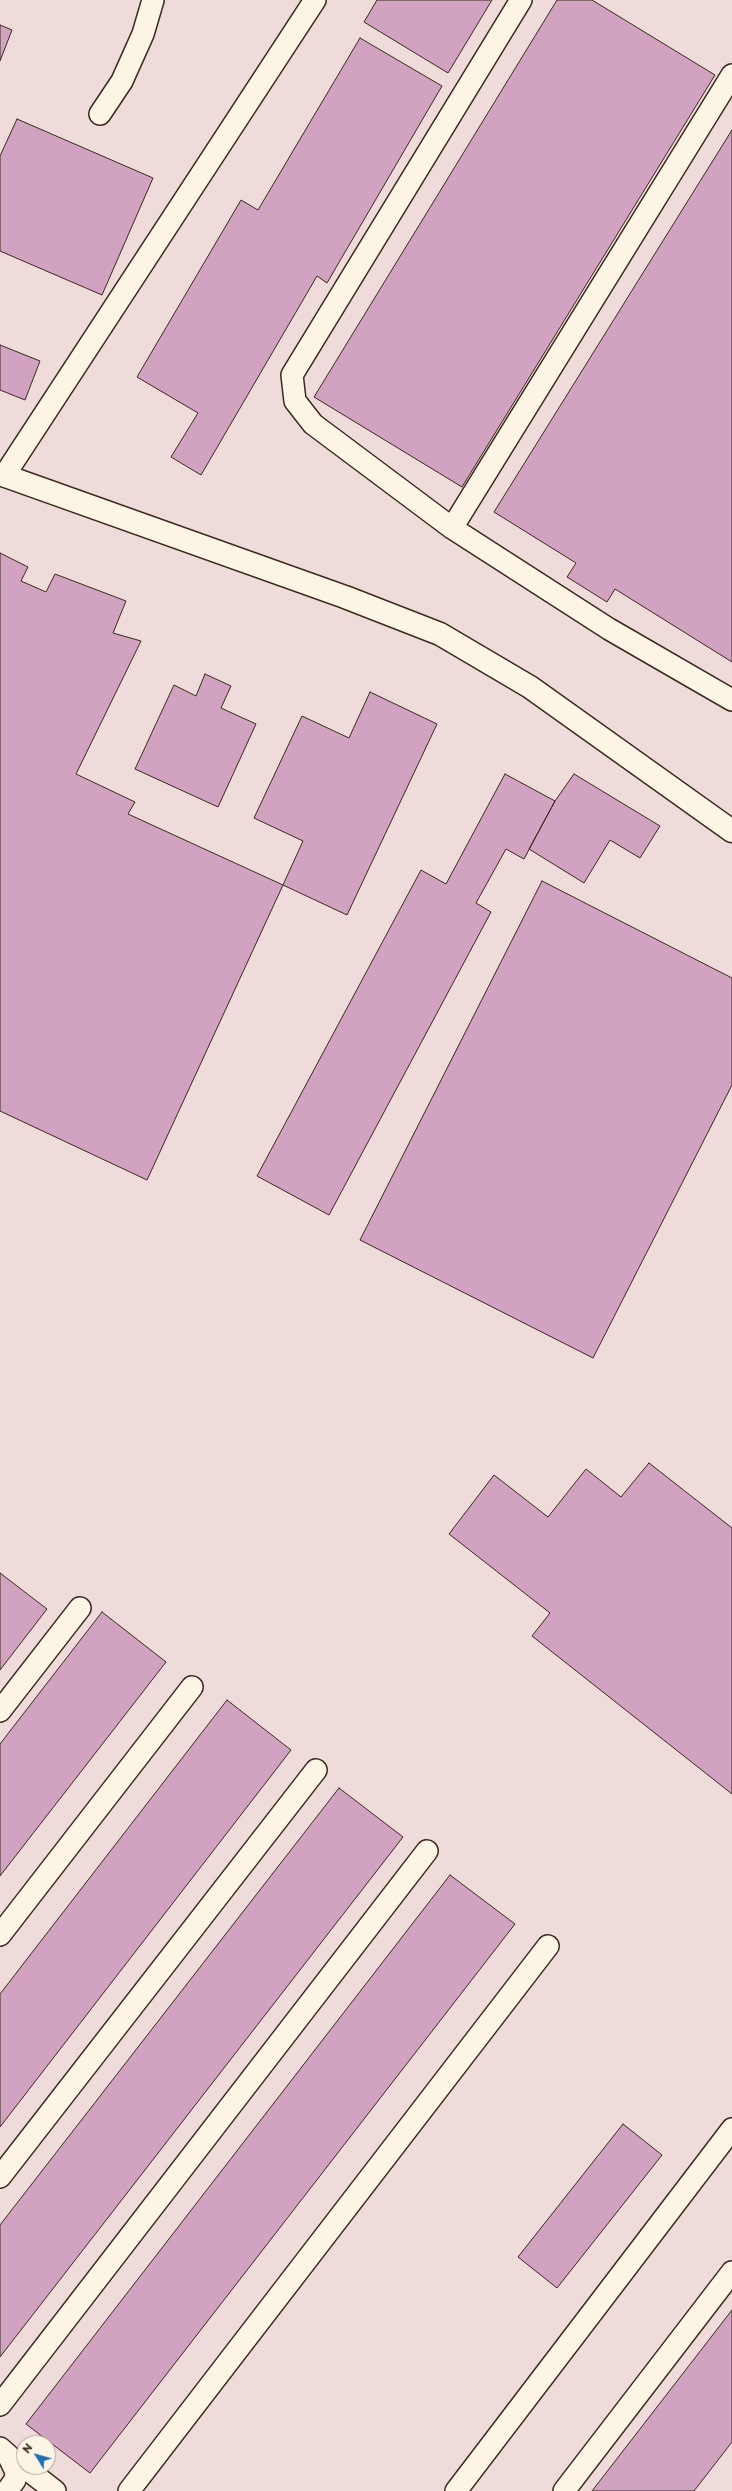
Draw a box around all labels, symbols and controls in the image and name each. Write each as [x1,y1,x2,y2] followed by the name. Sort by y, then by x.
[16,2435,56,2475] north arrow
[17,2439,36,2457] text: N

